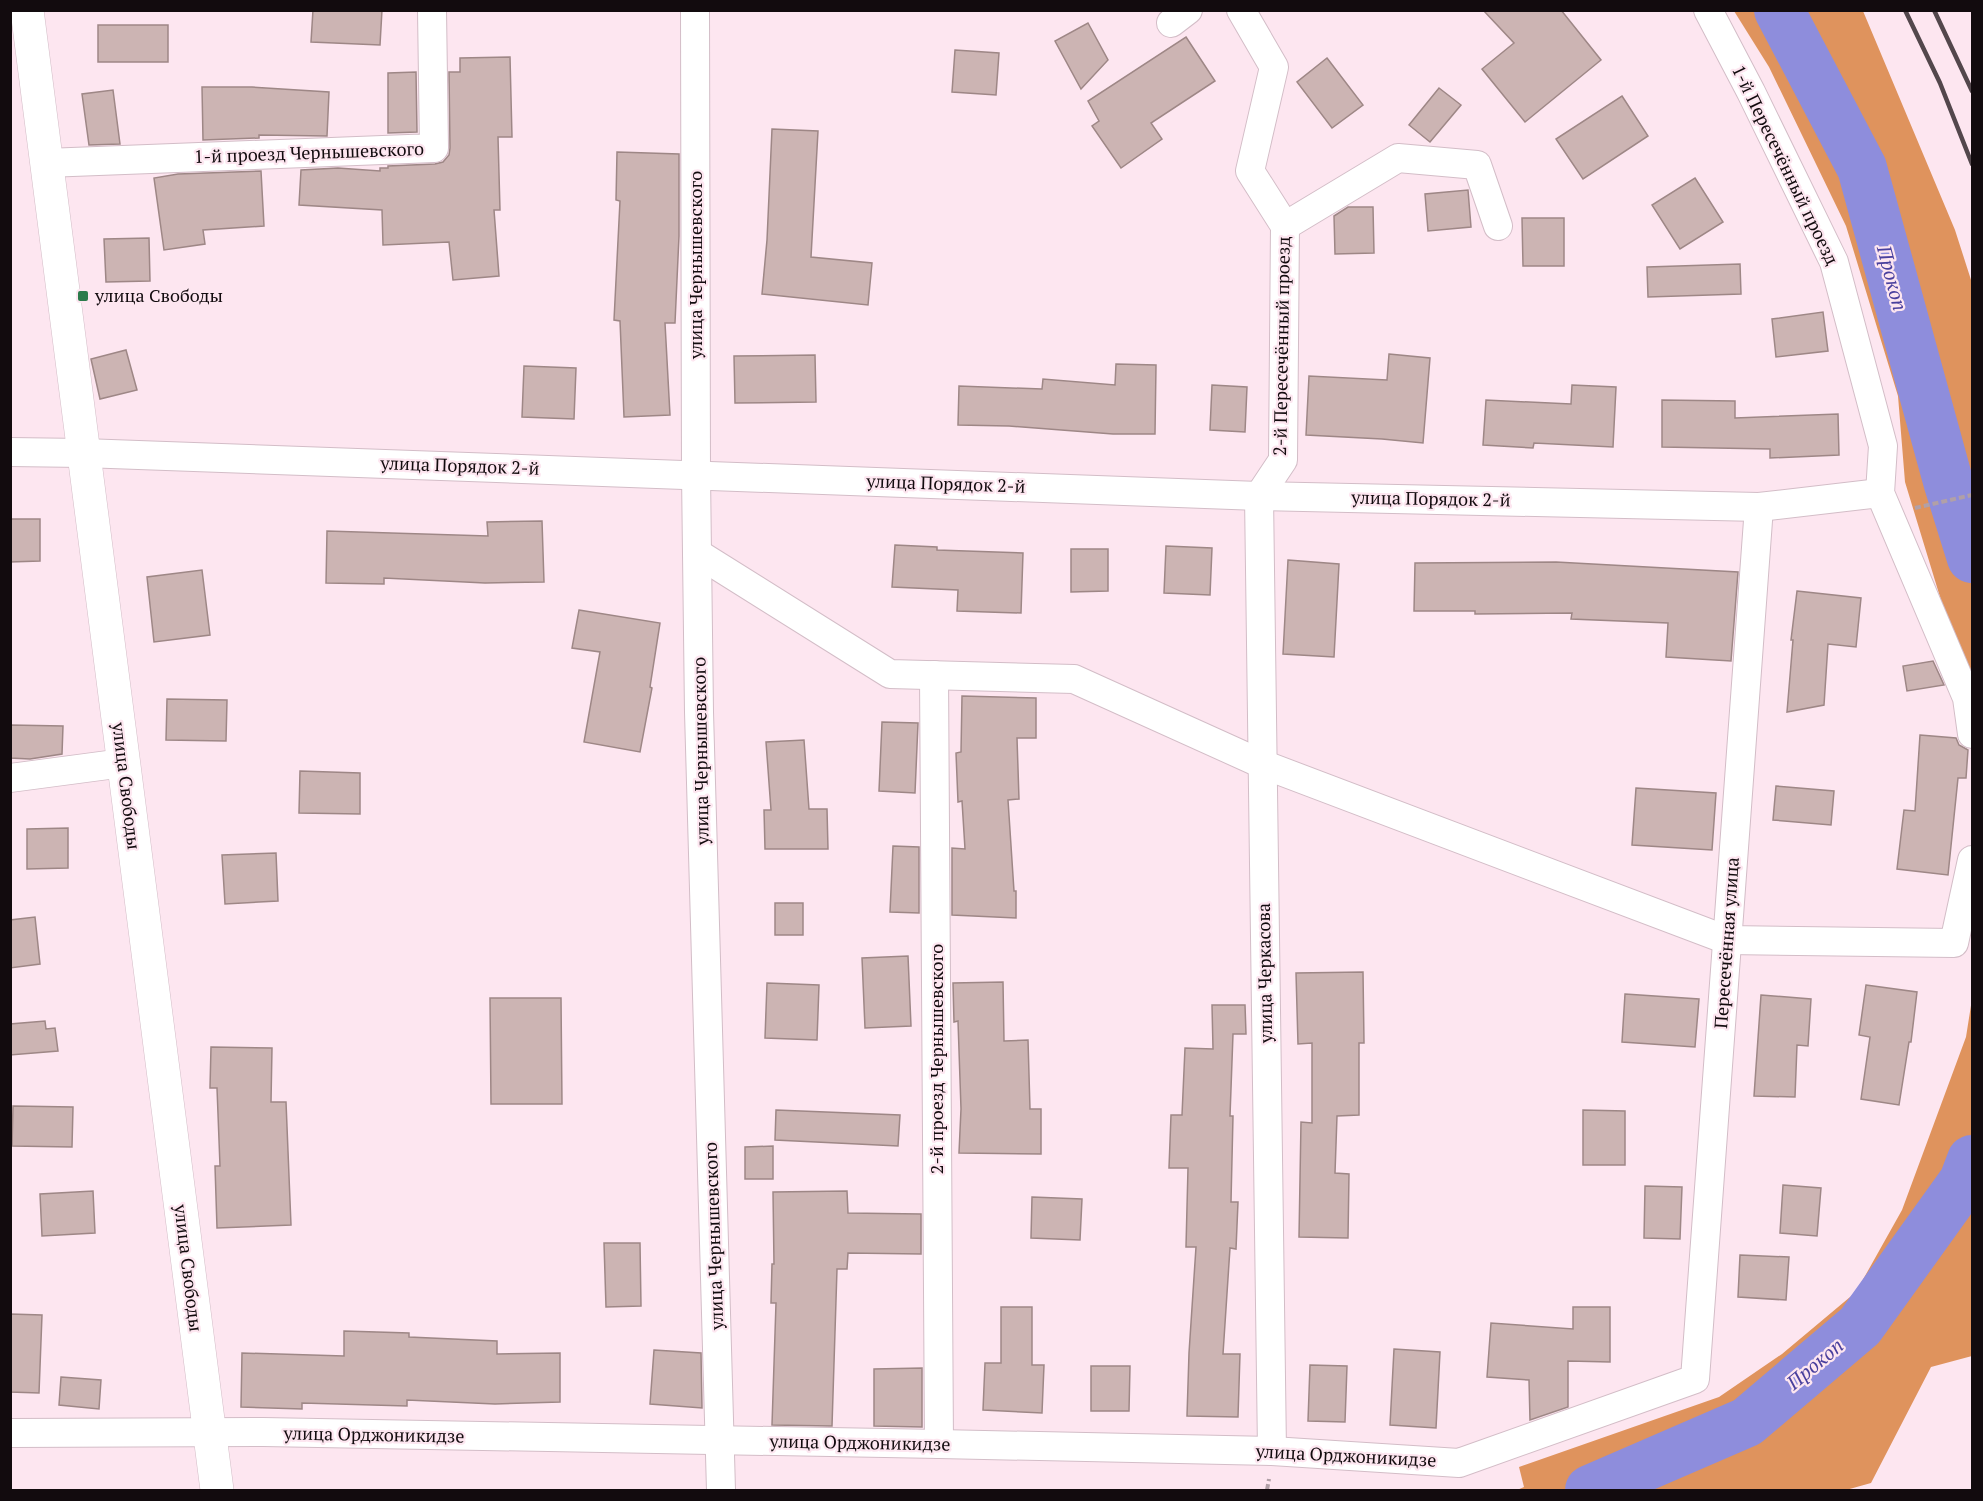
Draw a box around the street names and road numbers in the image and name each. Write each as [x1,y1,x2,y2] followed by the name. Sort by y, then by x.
[1727,61,1845,269] street label: 1-й Пересечённый проезд
[193,136,424,168] street label: 1-й проезд Чернышевского
[683,171,707,360] street label: улица Чернышевского
[1267,236,1295,456] street label: 2-й Пересечённый проезд
[379,450,540,480] street label: улица Порядок 2-й
[865,468,1026,498] street label: улица Порядок 2-й
[1350,485,1511,511] street label: улица Порядок 2-й
[686,657,714,846] street label: улица Чернышевского
[107,720,147,851] street label: улица Свободы
[1708,856,1744,1029] street label: Пересечённая улица
[1251,903,1277,1044] street label: улица Черкасова
[924,944,948,1174] street label: 2-й проезд Чернышевского
[698,1142,728,1332] street label: улица Чернышевского
[169,1202,209,1333] street label: улица Свободы
[282,1420,465,1448] street label: улица Орджоникидзе
[768,1428,951,1456] street label: улица Орджоникидзе
[1254,1438,1437,1472] street label: улица Орджоникидзе

